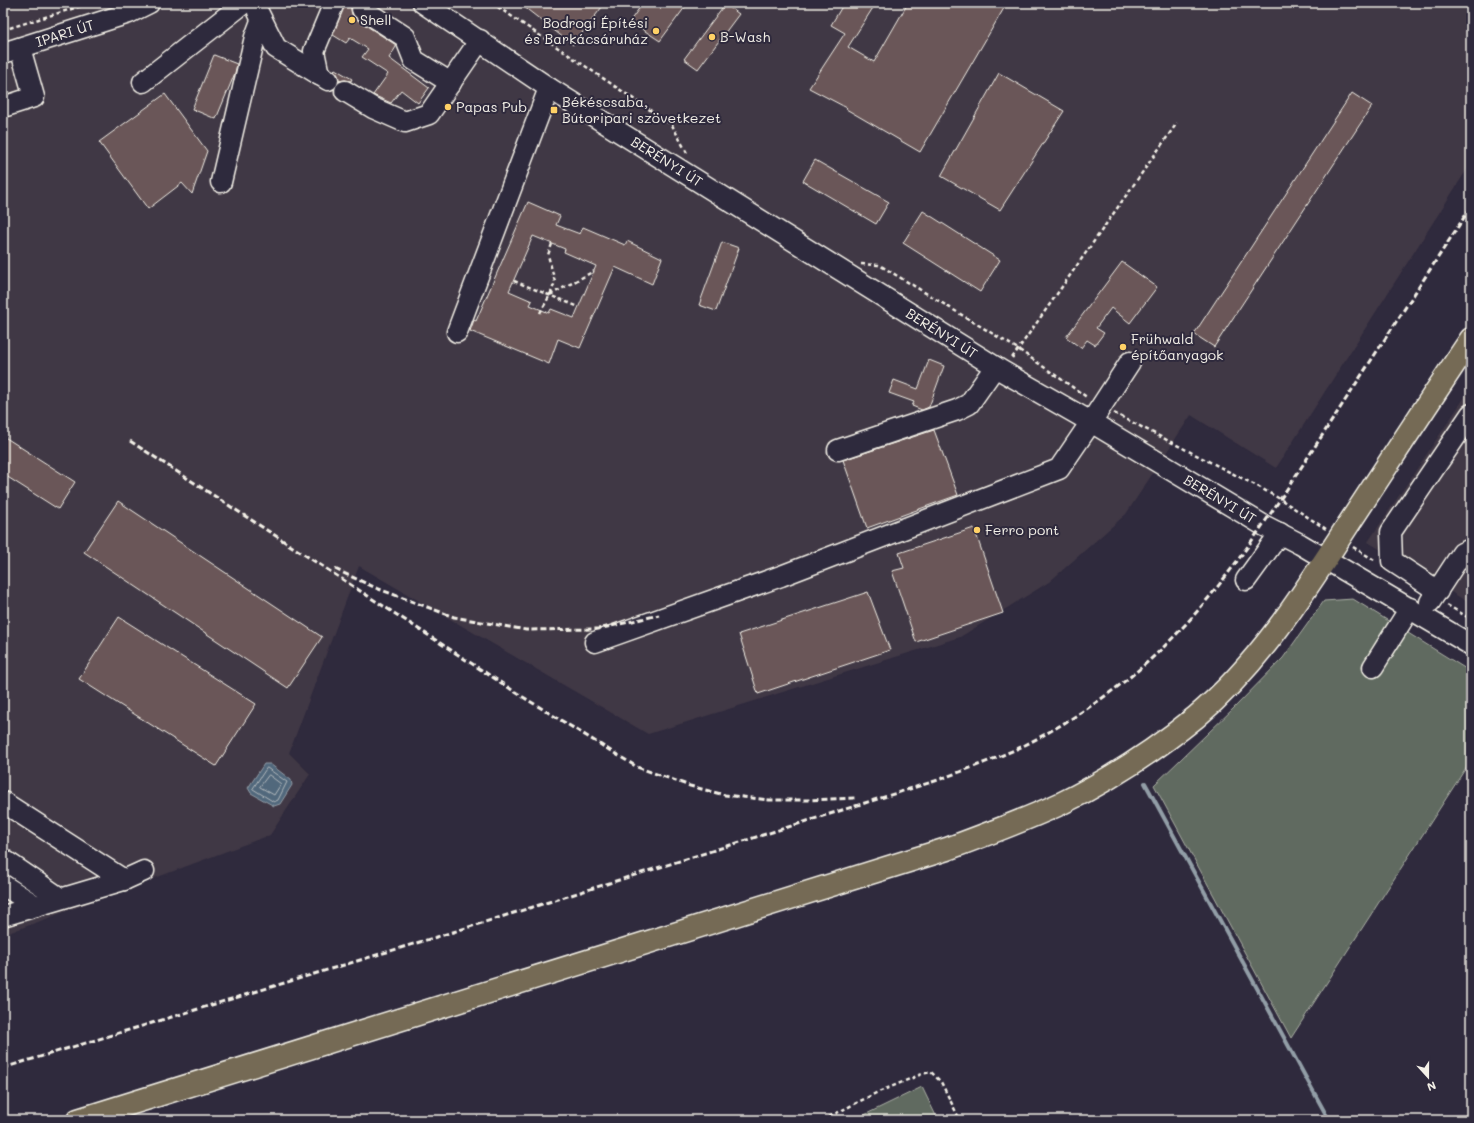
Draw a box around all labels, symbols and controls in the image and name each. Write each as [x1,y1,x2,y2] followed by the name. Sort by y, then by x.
[360,10,391,29] place label: Shell
[524,13,648,48] place label: Bodrogi Építési és Barkácsáruház
[33,15,96,51] street label: IPARI ÚT
[347,15,357,25] marker: Shell
[651,26,661,36] marker: Bodrogi Építési és Barkácsáruház
[720,27,770,46] place label: B-Wash
[707,32,717,42] marker: B-Wash
[562,92,721,127] place label: Békéscsaba, Bútoripari szövetkezet
[456,97,527,116] place label: Papas Pub
[443,102,453,112] marker: Papas Pub
[549,105,559,115] marker: Békéscsaba, Bútoripari szövetkezet
[628,132,707,191] street label: BERÉNYI ÚT
[903,303,982,363] street label: BERÉNYI ÚT
[1131,329,1224,364] place label: Frühwald építőanyagok
[1118,342,1128,352] marker: Frühwald építőanyagok
[1181,470,1260,528] street label: BERÉNYI ÚT
[985,520,1059,539] place label: Ferro pont
[972,525,982,535] marker: Ferro pont
[1408,1057,1448,1097] north arrow
[1425,1078,1438,1095] text: N

